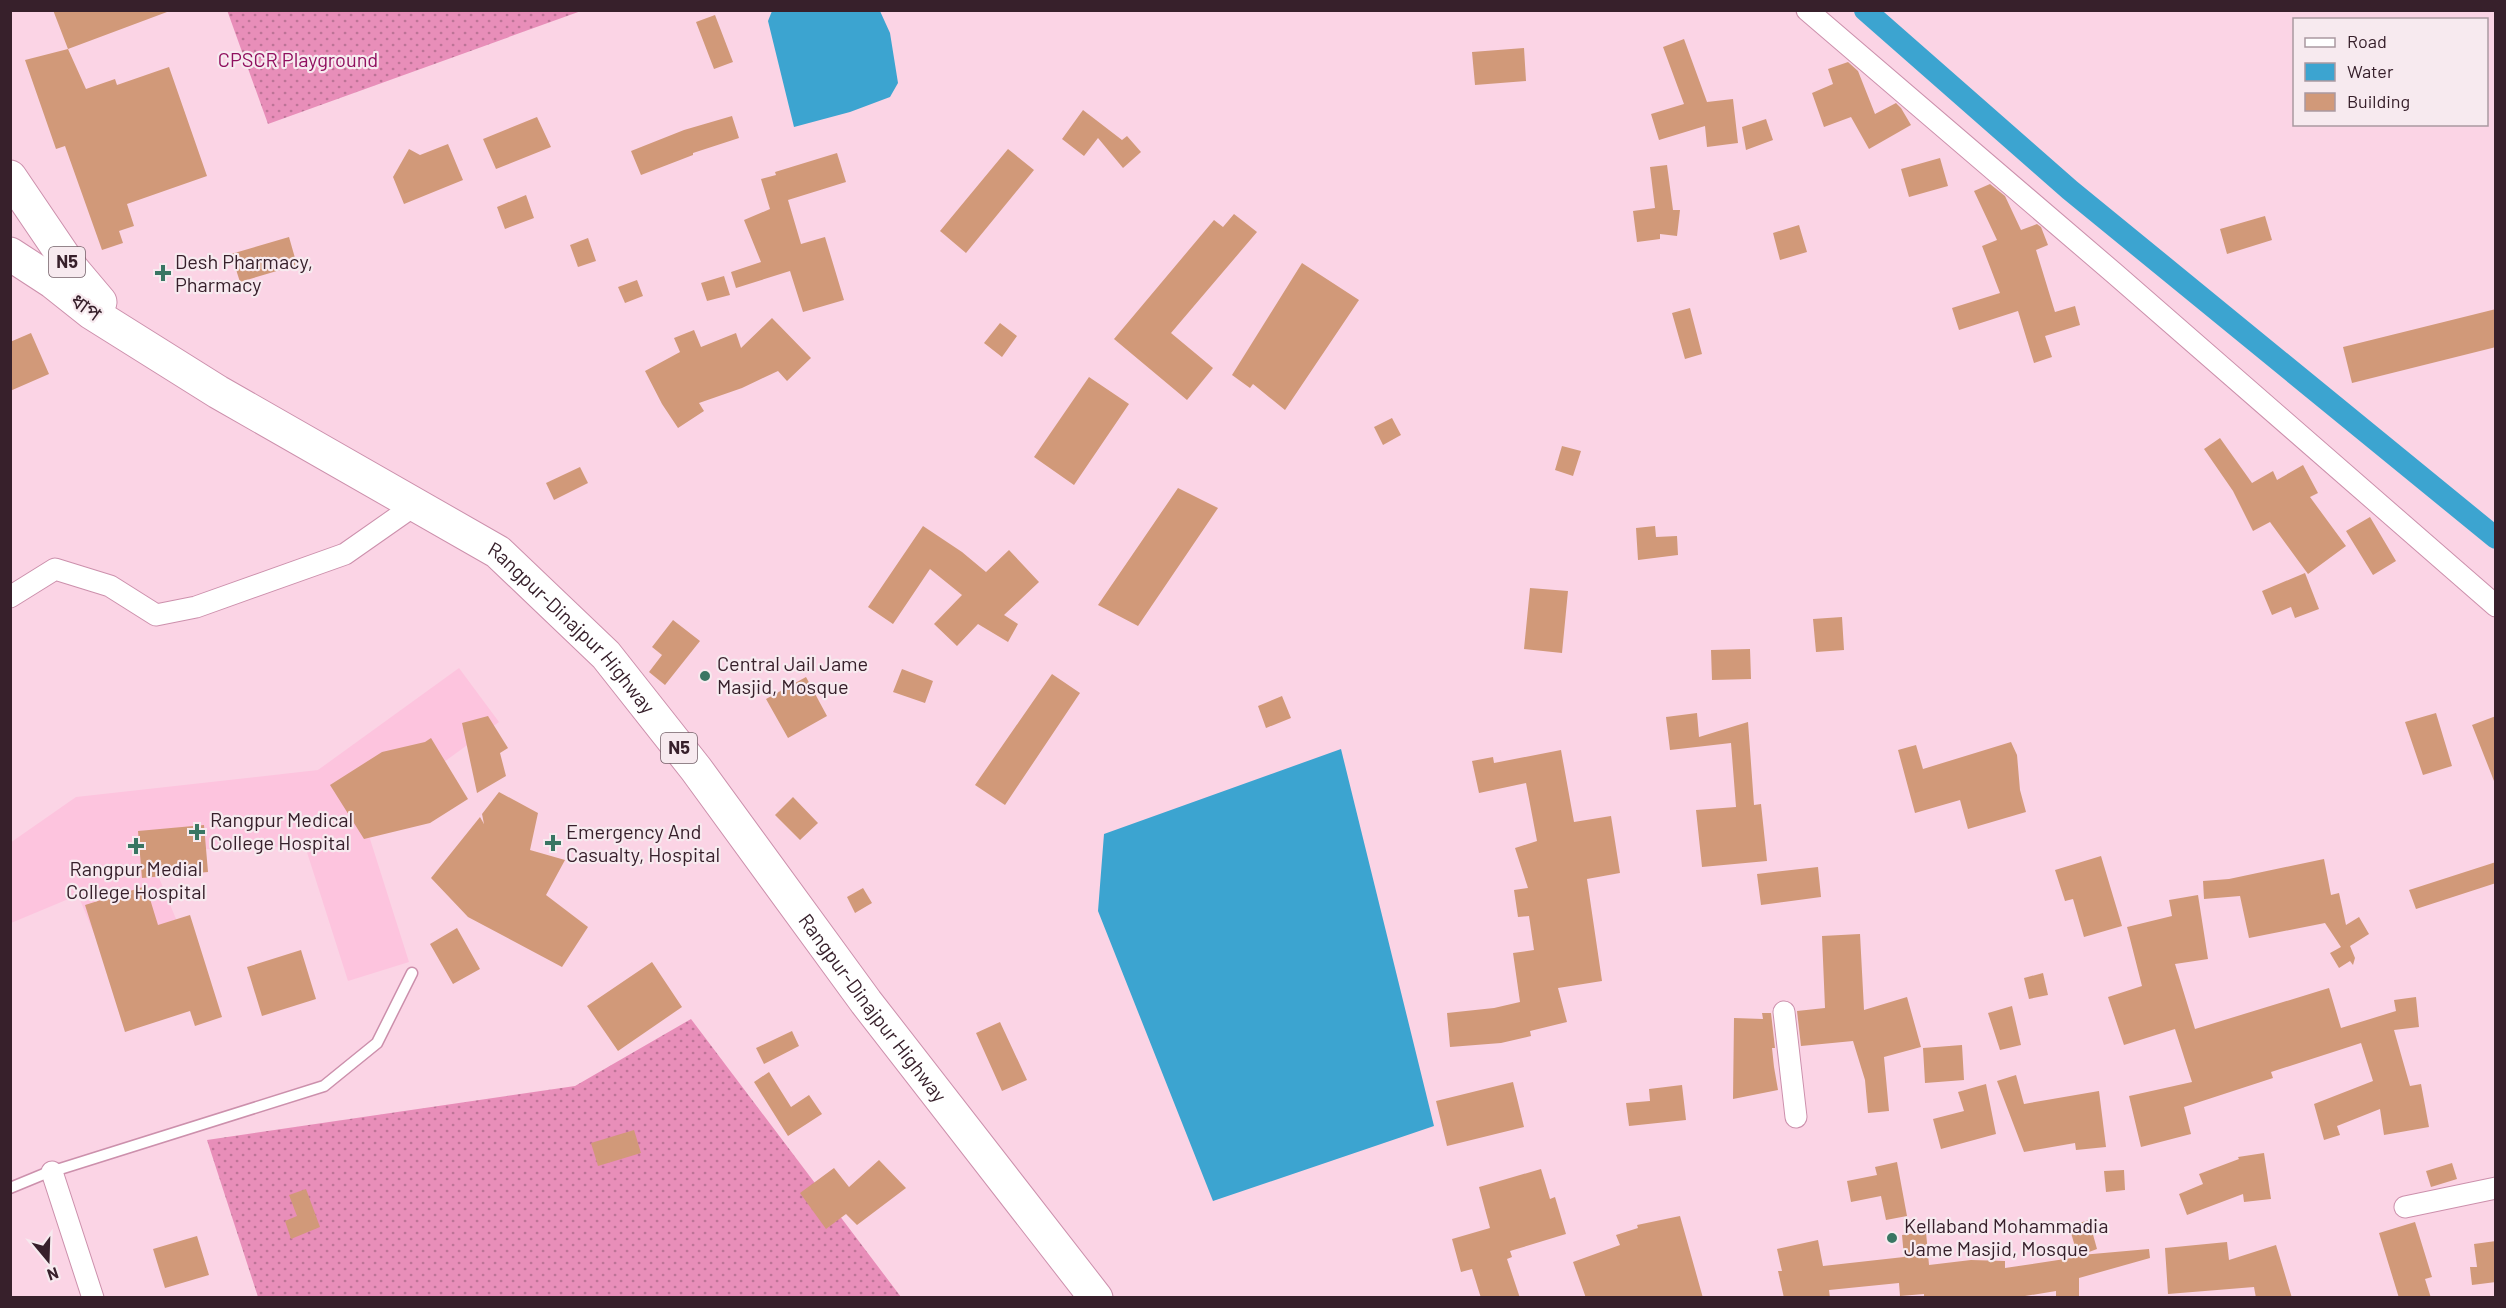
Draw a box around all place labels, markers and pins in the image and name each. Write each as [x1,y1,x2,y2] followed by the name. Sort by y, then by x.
[175,249,313,296] place label: Desh Pharmacy, Pharmacy
[156,266,170,280] marker: Desh Pharmacy, Pharmacy
[717,651,868,698] place label: Central Jail Jame Masjid, Mosque
[698,669,712,683] marker: Central Jail Jame Masjid, Mosque
[210,807,353,854] place label: Rangpur Medical College Hospital
[566,819,720,866] place label: Emergency And Casualty, Hospital
[188,823,206,841] marker: Rangpur Medical College Hospital
[544,834,562,852] marker: Emergency And Casualty, Hospital
[127,837,145,855] marker: Rangpur Medial College Hospital
[66,856,206,903] place label: Rangpur Medial College Hospital
[1904,1213,2108,1260] place label: Kellaband Mohammadia Jame Masjid, Mosque
[1885,1231,1899,1245] marker: Kellaband Mohammadia Jame Masjid, Mosque

